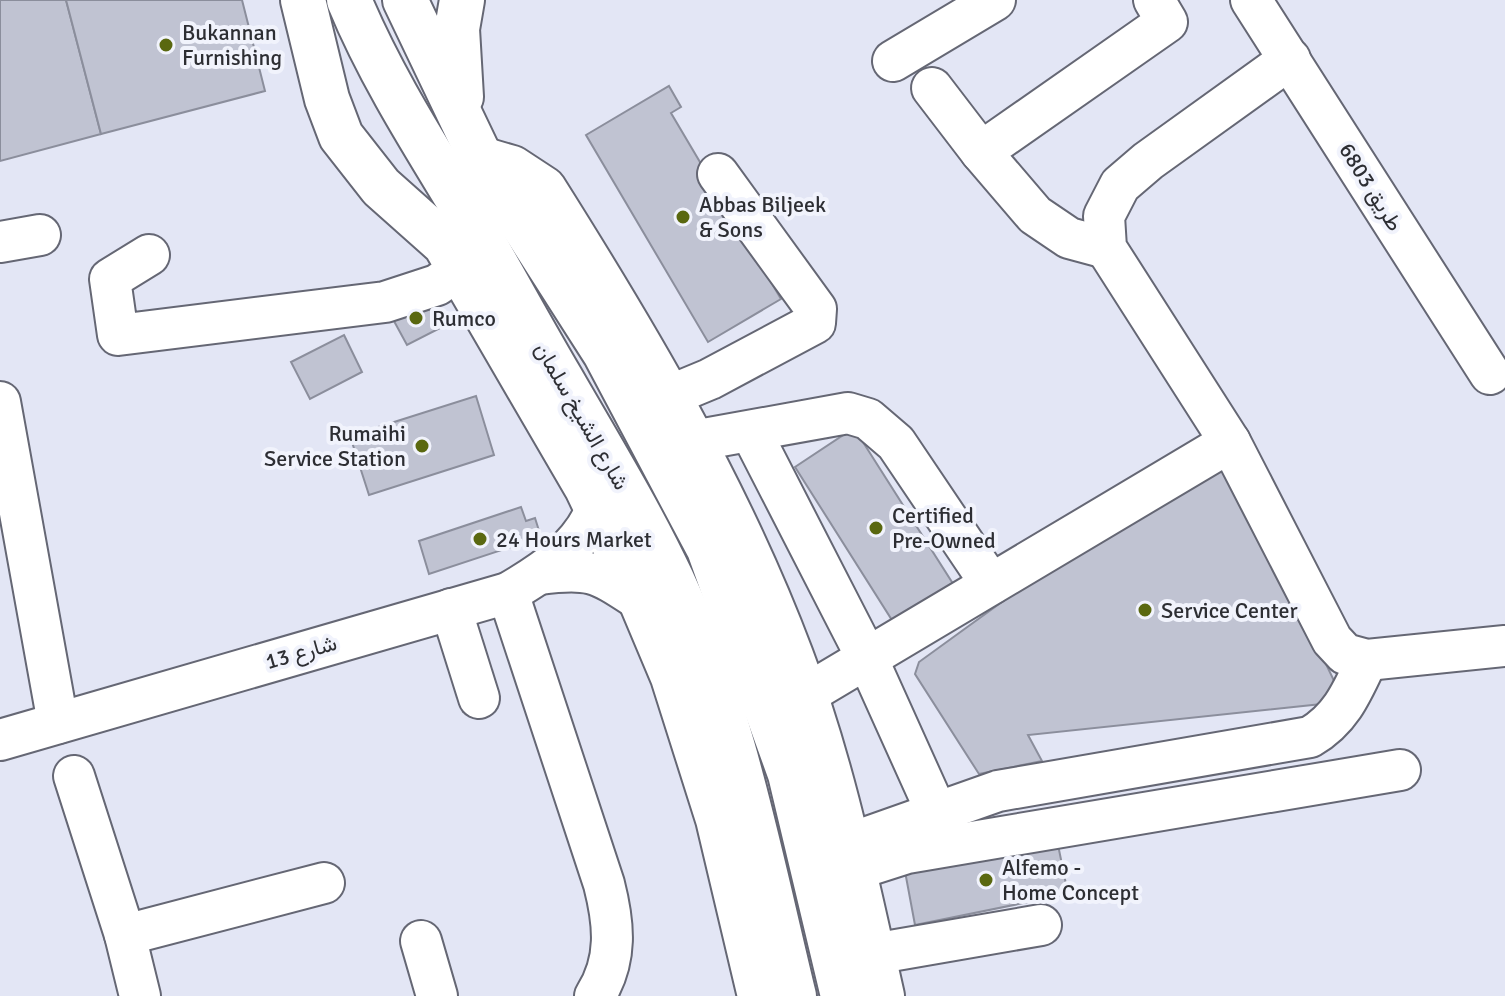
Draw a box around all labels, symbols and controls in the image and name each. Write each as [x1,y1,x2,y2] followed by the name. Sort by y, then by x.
[182,19,282,71] place label: Bukannan Furnishing
[157,36,175,54] marker: Bukannan Furnishing
[1333,138,1409,236] street label: طريق 6803
[699,191,826,243] place label: Abbas Biljeek & Sons
[674,208,692,226] marker: Abbas Biljeek & Sons
[432,305,496,332] place label: Rumco
[407,309,425,327] marker: Rumco
[528,337,635,495] street label: شارع الشيخ سلمان
[264,420,406,472] place label: Rumaihi Service Station
[413,437,431,455] marker: Rumaihi Service Station
[892,502,996,554] place label: Certified Pre-Owned
[867,519,885,537] marker: Certified Pre-Owned
[496,526,652,553] place label: 24 Hours Market
[471,530,489,548] marker: 24 Hours Market
[1161,597,1298,624] place label: Service Center
[1136,601,1154,619] marker: Service Center
[262,629,340,676] street label: شارع 13
[1002,854,1139,906] place label: Alfemo - Home Concept
[977,871,995,889] marker: Alfemo - Home Concept

